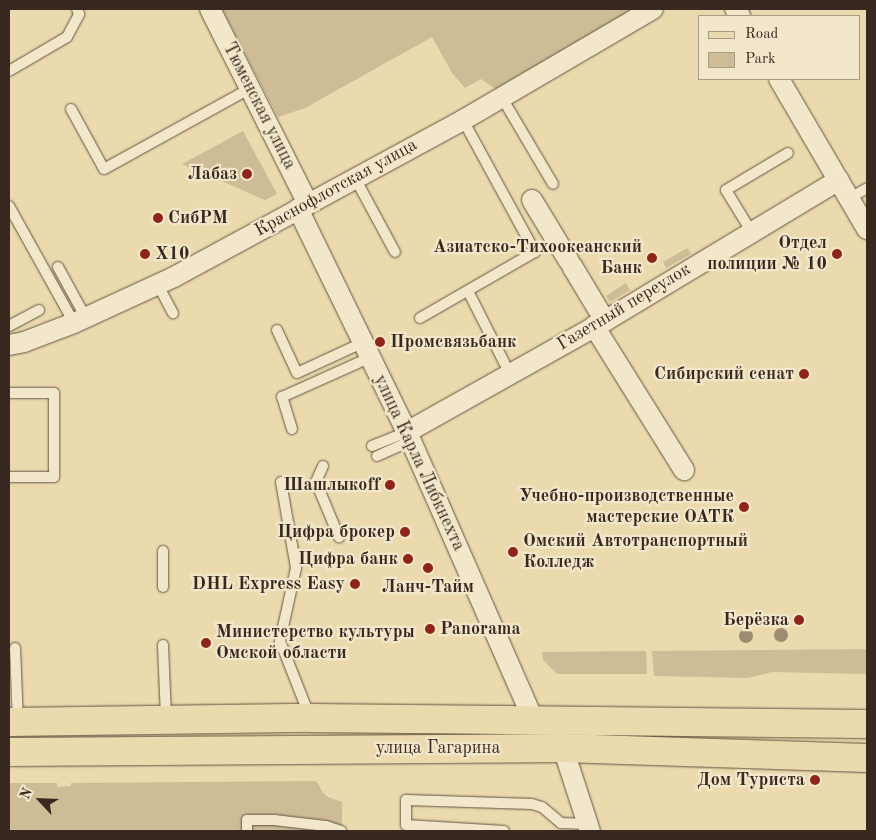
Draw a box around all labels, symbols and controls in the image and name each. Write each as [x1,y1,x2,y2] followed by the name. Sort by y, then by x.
[698,15,861,80] legend
[745,27,778,42] text: Road
[218,39,300,173] street label: Тюменская улица
[745,52,776,67] text: Park
[251,134,421,242] street label: Краснофлотская улица
[188,163,237,185] place label: Лабаз
[241,168,253,180] marker: Лабаз
[168,207,228,229] place label: СибРМ
[152,212,164,224] marker: СибРМ
[707,233,827,276] place label: Отдел полиции № 10
[433,237,642,280] place label: Азиатско-Тихоокеанский Банк
[155,243,189,265] place label: Х10
[139,248,151,260] marker: Х10
[831,248,843,260] marker: Отдел полиции № 10
[646,252,658,264] marker: Азиатско-Тихоокеанский Банк
[553,259,695,355] street label: Газетный переулок
[390,331,517,353] place label: Промсвязьбанк
[374,336,386,348] marker: Промсвязьбанк
[654,363,794,385] place label: Сибирский сенат
[798,368,810,380] marker: Сибирский сенат
[369,371,469,555] street label: улица Карла Либкнехта
[283,474,380,496] place label: Шашлыкoff
[384,479,396,491] marker: Шашлыкoff
[519,486,734,528] place label: Учебно-производственные мастерские ОАТК
[738,501,750,513] marker: Учебно-производственные мастерские ОАТК
[277,521,395,543] place label: Цифра брокер
[399,526,411,538] marker: Цифра брокер
[523,531,748,574] place label: Омский Автотранспортный Колледж
[507,546,519,558] marker: Омский Автотранспортный Колледж
[298,548,398,570] place label: Цифра банк
[402,553,414,565] marker: Цифра банк
[422,562,434,574] marker: Ланч-Тайм
[192,573,345,595] place label: DHL Express Easy
[382,576,474,598] place label: Ланч-Тайм
[349,578,361,590] marker: DHL Express Easy
[723,609,789,631] place label: Берёзка
[793,614,805,626] marker: Берёзка
[440,618,521,640] place label: Panorama
[216,622,415,664] place label: Министерство культуры Омской области
[424,623,436,635] marker: Panorama
[200,637,212,649] marker: Министерство культуры Омской области
[376,737,500,759] street label: улица Гагарина
[697,769,805,791] place label: Дом Туриста
[809,774,821,786] marker: Дом Туриста
[15,775,65,825] north arrow
[18,786,35,801] text: N

